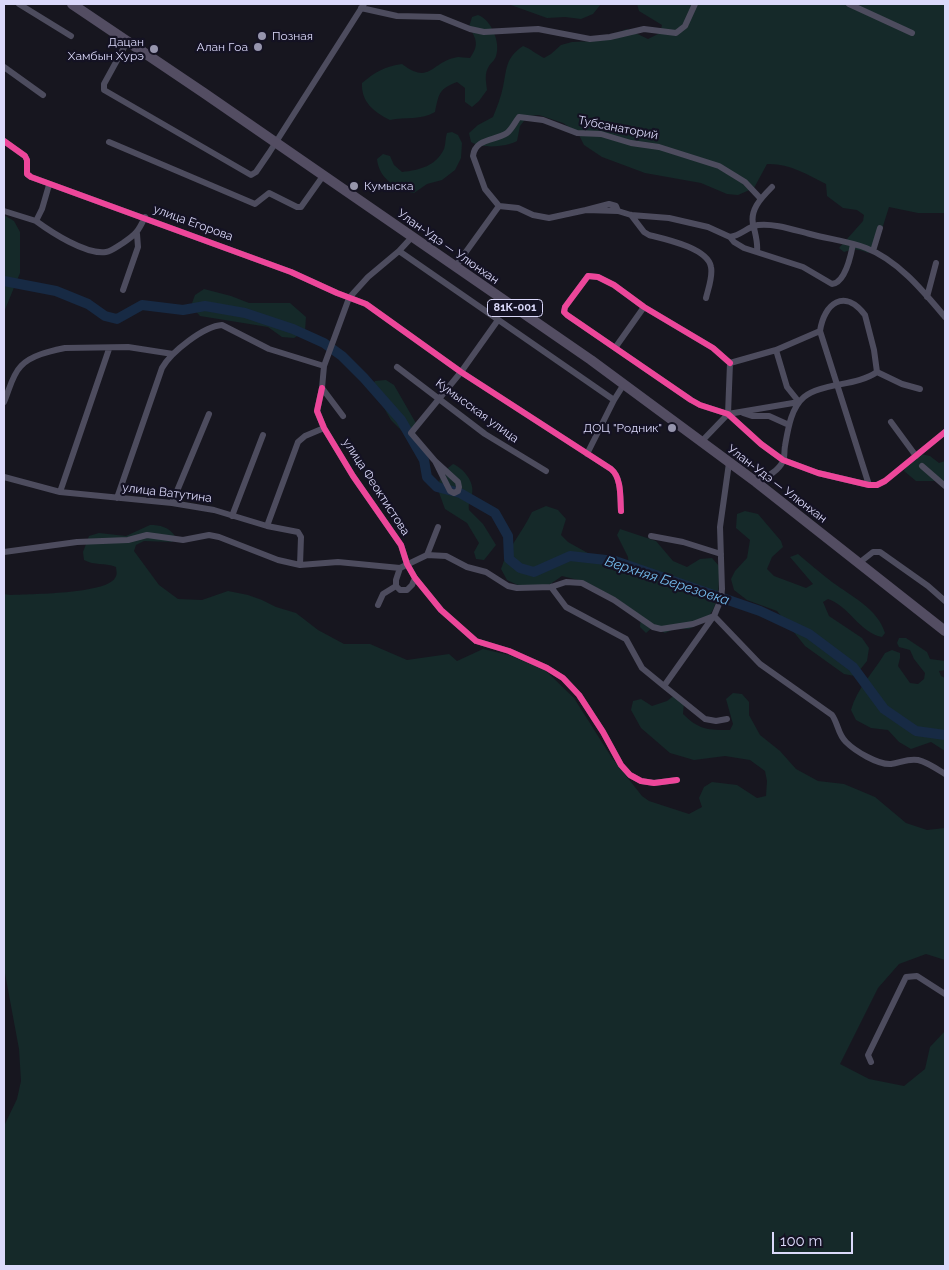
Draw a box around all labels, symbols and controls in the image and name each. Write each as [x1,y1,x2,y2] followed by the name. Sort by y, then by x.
[272,29,313,43] place label: Позная
[256,30,268,42] marker: Позная
[68,35,144,63] place label: Дацан Хамбын Хурэ
[197,40,248,54] place label: Алан Гоа
[252,41,264,53] marker: Алан Гоа
[148,43,160,55] marker: Дацан Хамбын Хурэ
[577,113,659,143] street label: Тубсанаторий
[364,179,414,193] place label: Кумыска
[348,180,360,192] marker: Кумыска
[151,202,235,244] street label: улица Егорова
[394,206,502,288] street label: Улан-Удэ — Улюнхан
[488,300,542,316] road number: 81К-001
[433,376,521,446] street label: Кумысская улица
[583,421,662,435] place label: ДОЦ "Родник"
[666,422,678,434] marker: ДОЦ "Родник"
[339,436,413,538] street label: улица Феоктистова
[724,442,830,526] street label: Улан-Удэ — Улюнхан
[121,480,213,506] street label: улица Ватутина
[603,553,731,609] water label: Верхняя Березовка
[774,1222,855,1254] scale bar
[780,1232,822,1250] text: 100 m

